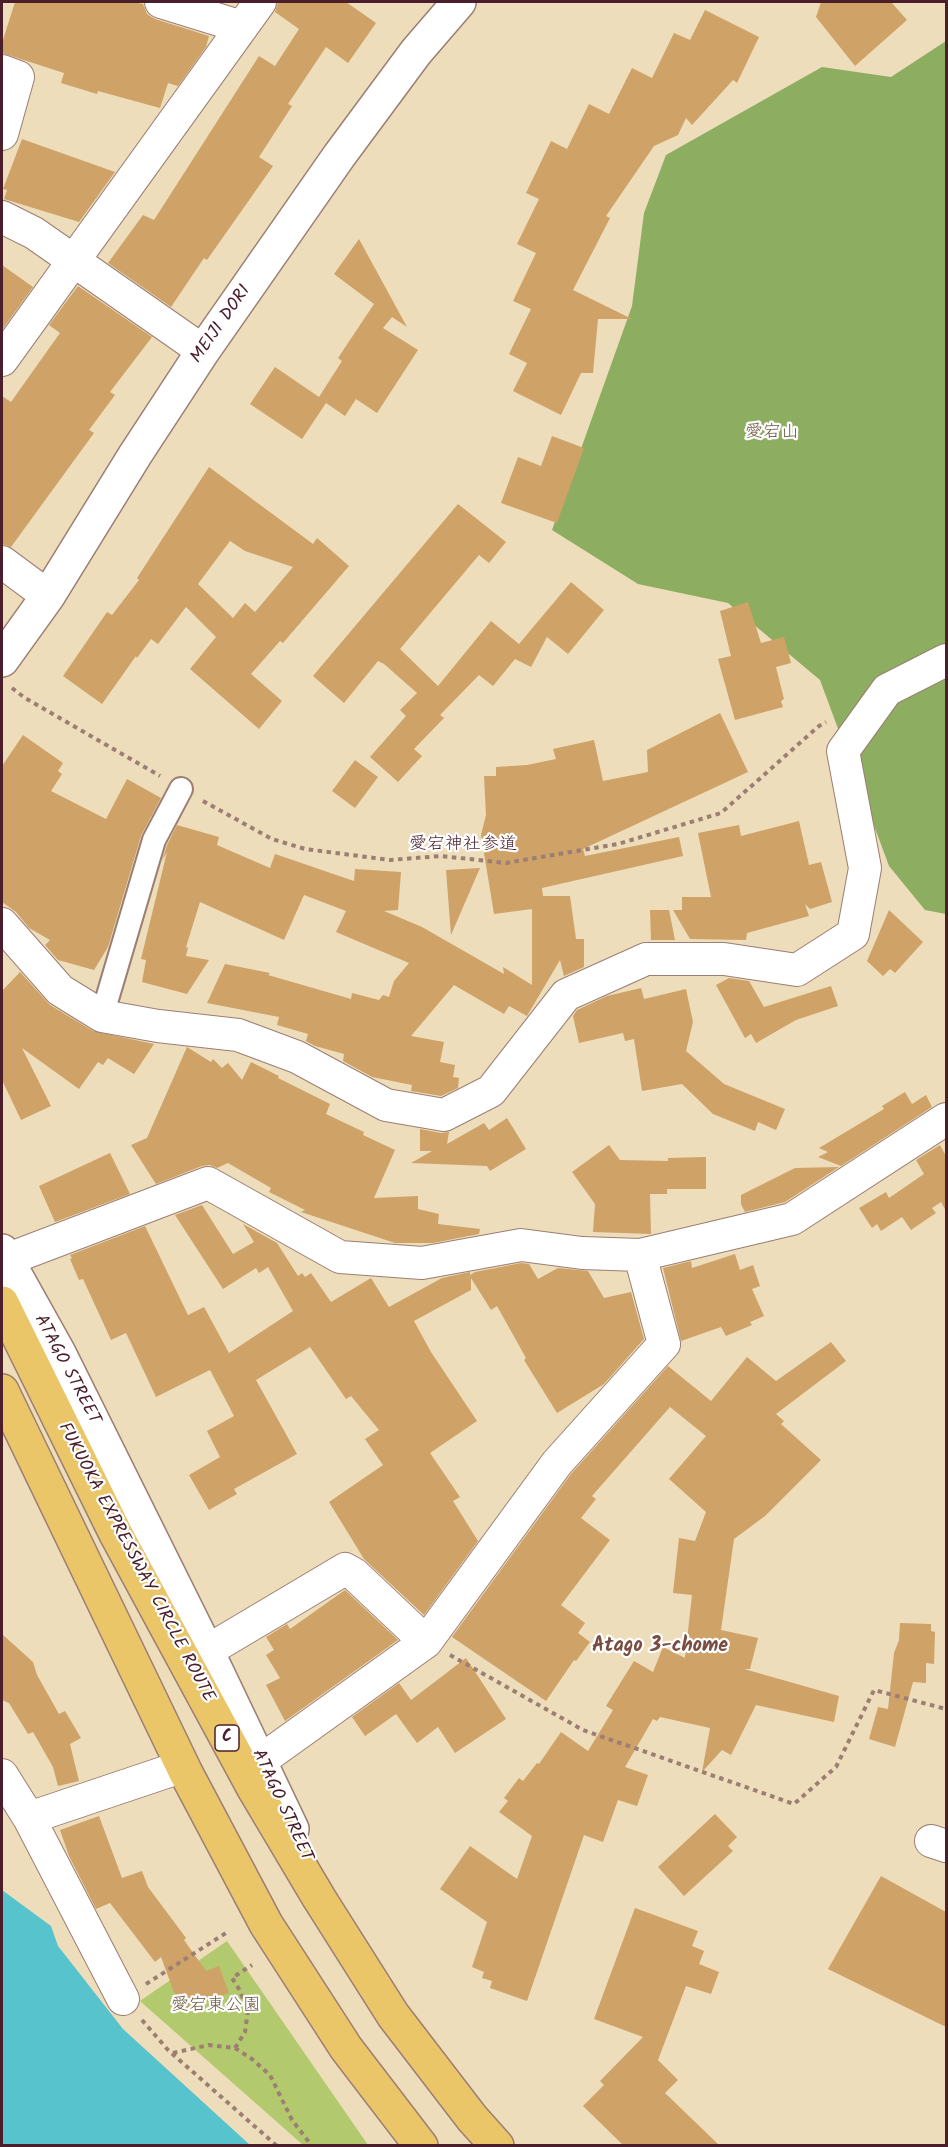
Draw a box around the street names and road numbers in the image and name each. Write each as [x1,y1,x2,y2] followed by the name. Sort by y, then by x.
[187,282,257,368] street label: MEIJI DORI
[409,835,517,857] street label: 愛宕神社参道
[28,1311,104,1429] street label: ATAGO STREET
[52,1420,218,1706] street label: FUKUOKA EXPRESSWAY CIRCLE ROUTE
[215,1725,239,1751] road number: C
[246,1747,316,1865] street label: ATAGO STREET

